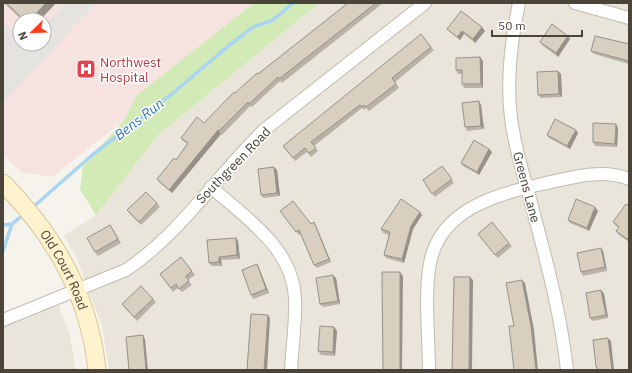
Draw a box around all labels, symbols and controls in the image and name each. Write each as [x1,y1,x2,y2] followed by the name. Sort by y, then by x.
[12,12,52,52] north arrow
[492,12,582,38] scale bar
[498,18,526,33] text: 50 m
[15,29,31,42] text: N
[100,54,161,86] place label: Northwest Hospital
[75,58,97,80] hospital icon: Northwest Hospital
[111,94,167,144] water label: Bens Run
[192,123,274,207] street label: Southgreen Road
[509,150,544,224] street label: Greens Lane
[36,226,91,312] street label: Old Court Road

